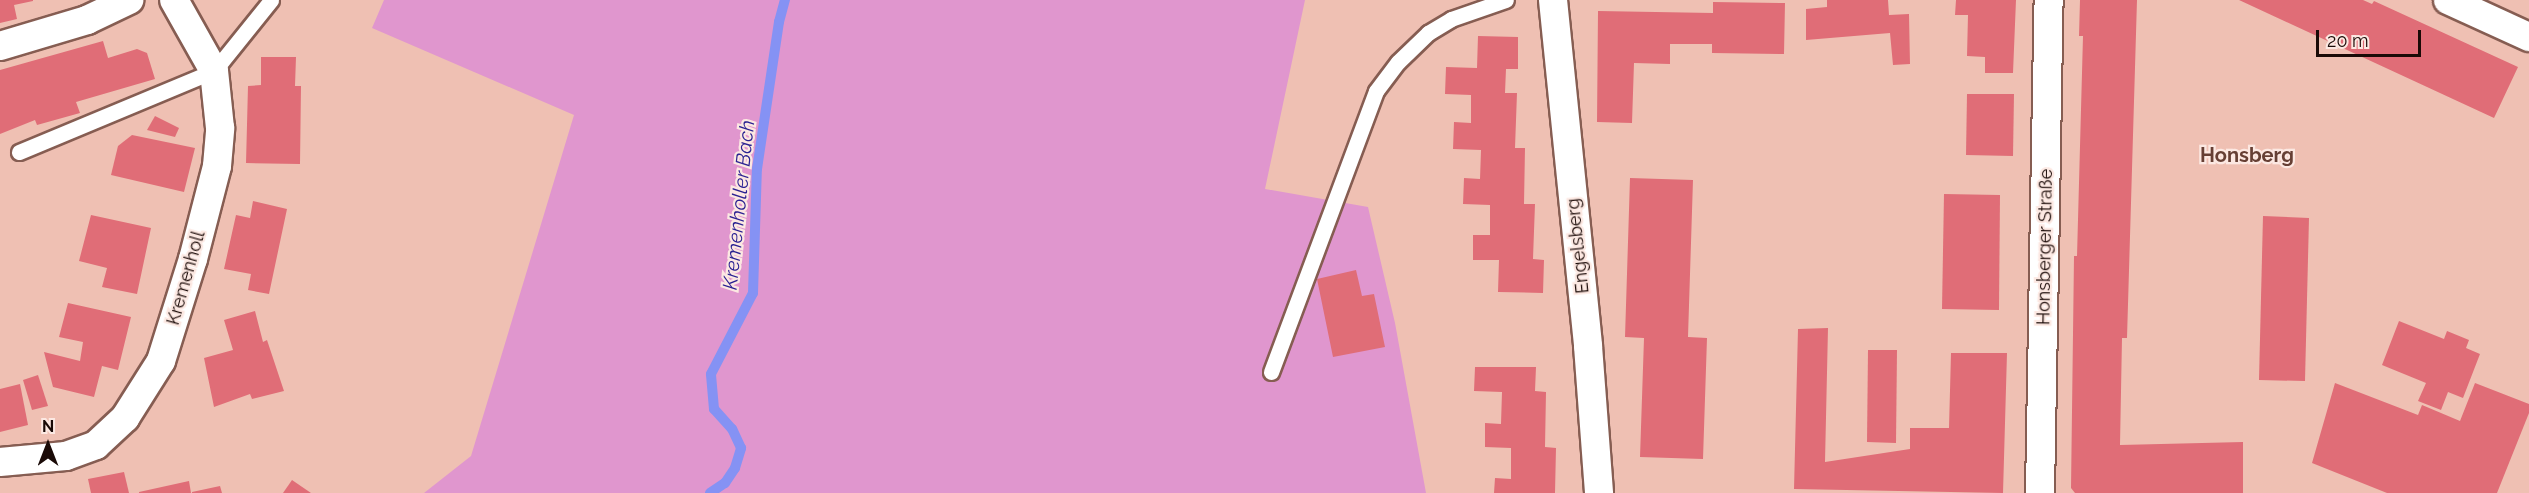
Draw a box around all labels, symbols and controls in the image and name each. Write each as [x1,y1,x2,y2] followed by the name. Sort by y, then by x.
[2319,18,2424,56] scale bar
[2327,30,2369,51] text: 20 m
[718,119,760,291] water label: Kremenholler Bach
[2200,143,2294,167] district label: Honsberg
[2033,168,2057,326] street label: Honsberger Straße
[1562,197,1594,295] street label: Engelsberg
[162,229,210,327] street label: Kremenholl
[18,415,78,475] north arrow
[42,417,54,436] text: N

